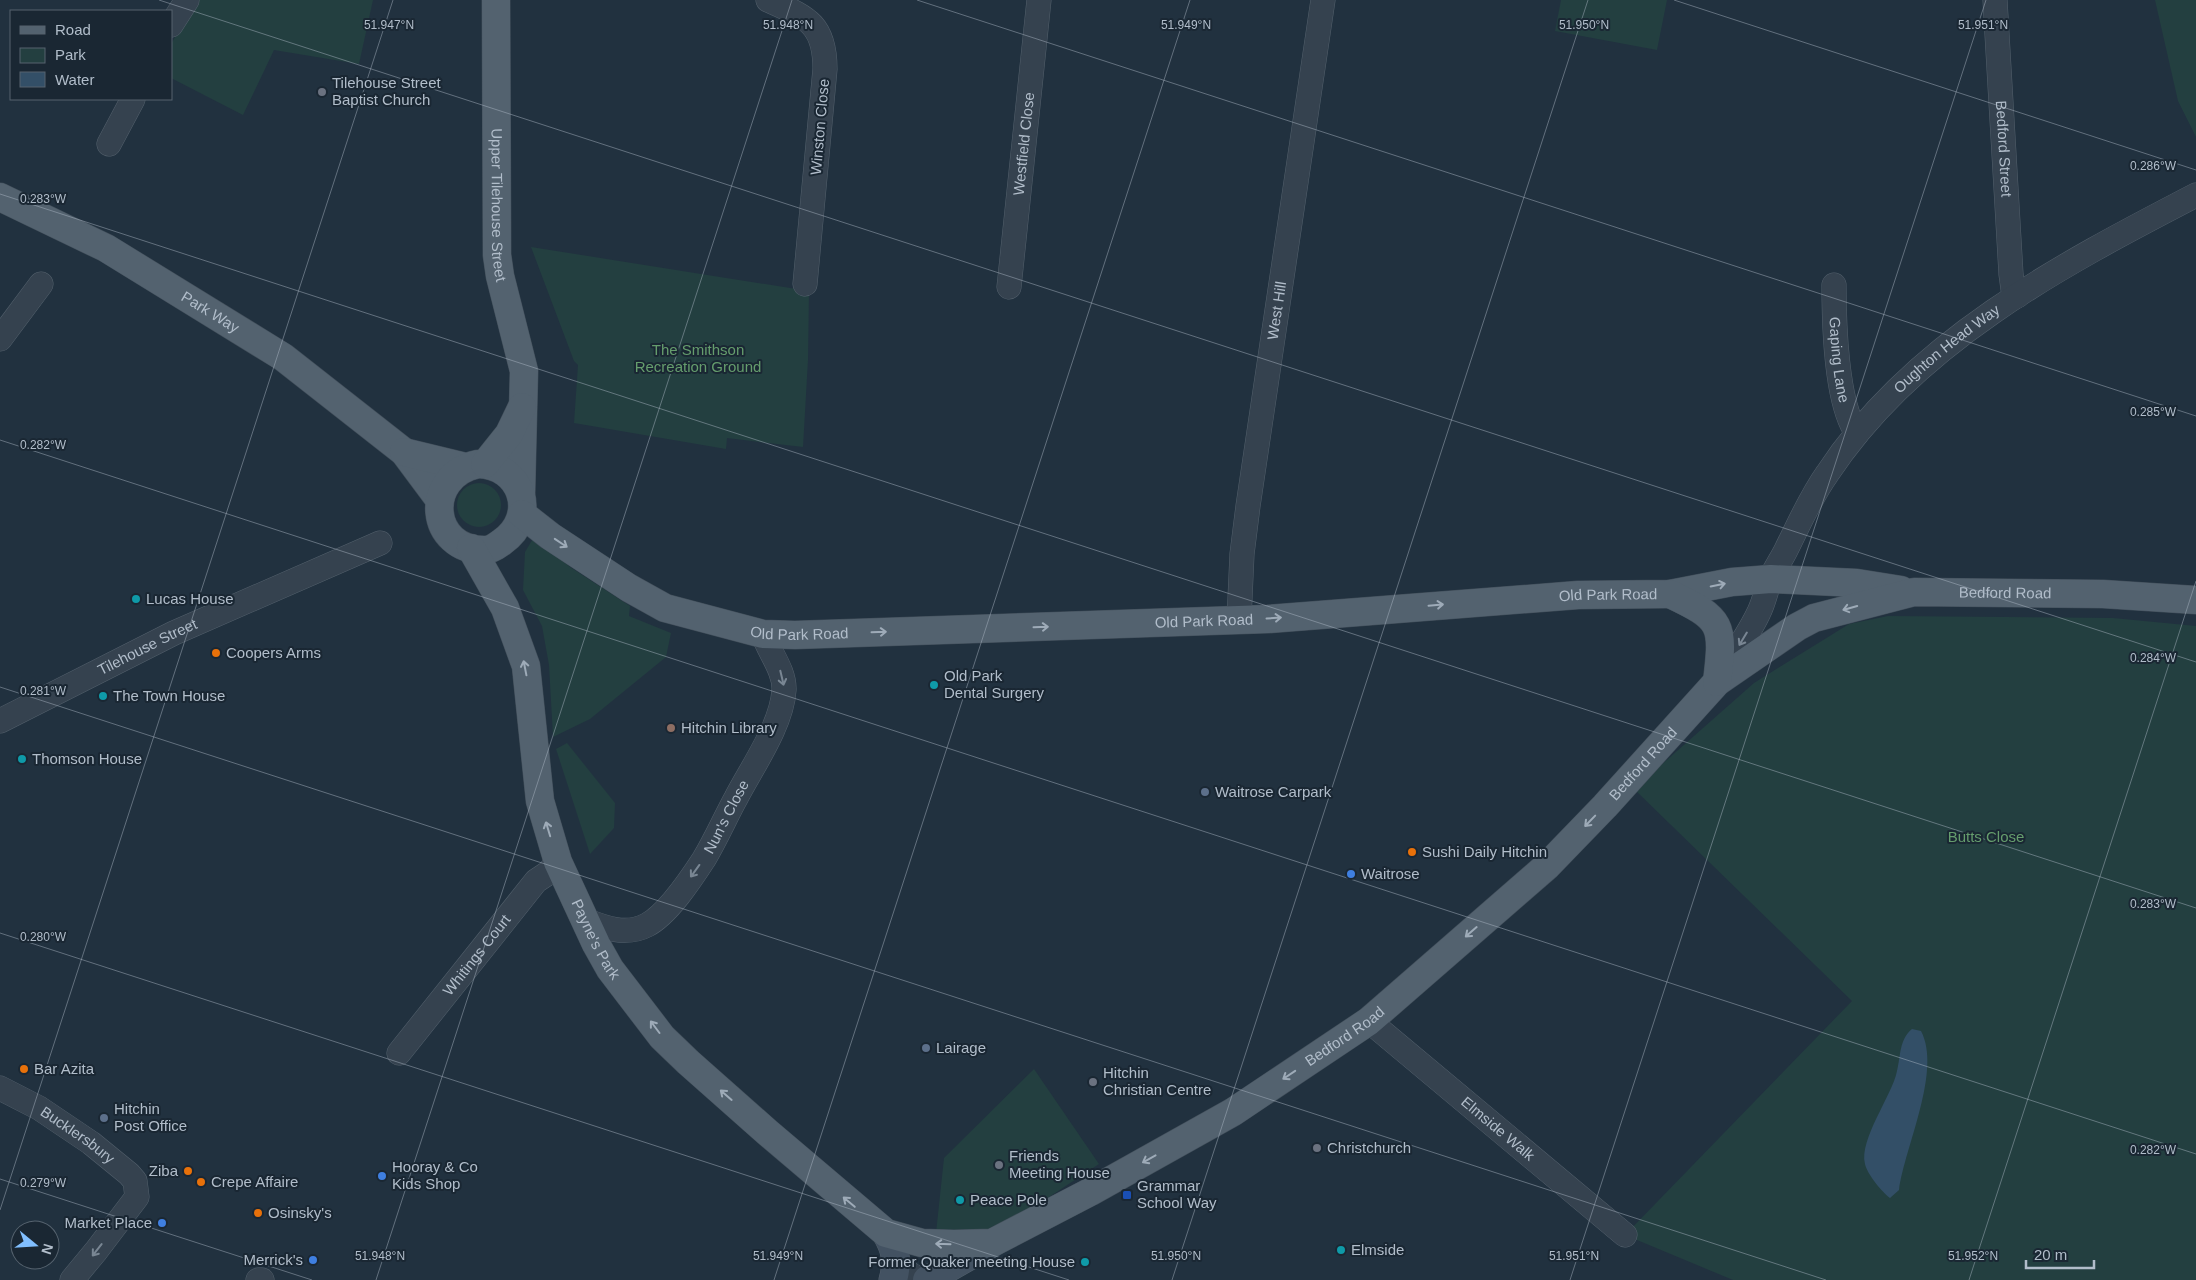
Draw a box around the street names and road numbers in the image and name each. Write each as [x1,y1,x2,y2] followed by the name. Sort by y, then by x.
[807,78,832,176] street label: Winston Close
[1010,91,1037,196] street label: Westfield Close
[1993,100,2016,198] street label: Bedford Street
[489,128,510,284] street label: Upper Tilehouse Street
[1264,280,1289,341] street label: West Hill
[179,288,243,336] street label: Park Way
[1890,300,2003,396] street label: Oughton Head Way
[1827,317,1853,404] street label: Gaping Lane
[1959,583,2052,601] street label: Bedford Road
[1558,585,1657,604] street label: Old Park Road
[1154,611,1253,631] street label: Old Park Road
[95,615,200,678] street label: Tilehouse Street
[748,622,849,643] street label: Old Park Road
[1605,723,1680,804] street label: Bedford Road
[700,777,752,856] street label: Nun's Close
[568,896,624,983] street label: Payne's Park
[439,910,514,999] street label: Whitings Court
[1302,1003,1388,1069] street label: Bedford Road
[1458,1093,1539,1164] street label: Elmside Walk
[38,1103,119,1167] street label: Bucklersbury

